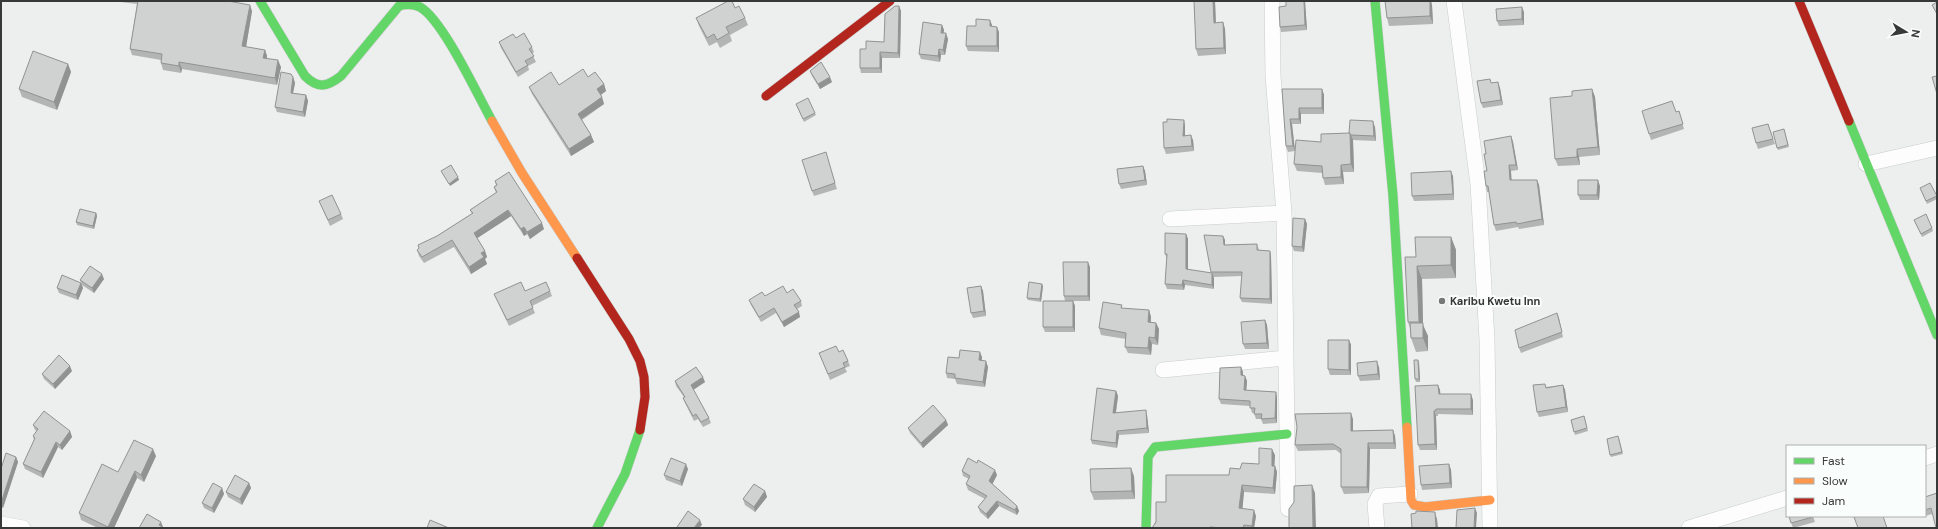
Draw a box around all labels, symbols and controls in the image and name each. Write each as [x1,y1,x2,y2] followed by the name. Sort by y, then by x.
[1886,12,1926,52] north arrow
[1908,29,1923,39] text: N
[1450,294,1540,308] place label: Karibu Kwetu Inn
[1437,296,1447,306] marker: Karibu Kwetu Inn
[1786,445,1926,517] legend
[1822,453,1845,469] text: Fast
[1822,473,1848,489] text: Slow
[1822,493,1845,509] text: Jam

